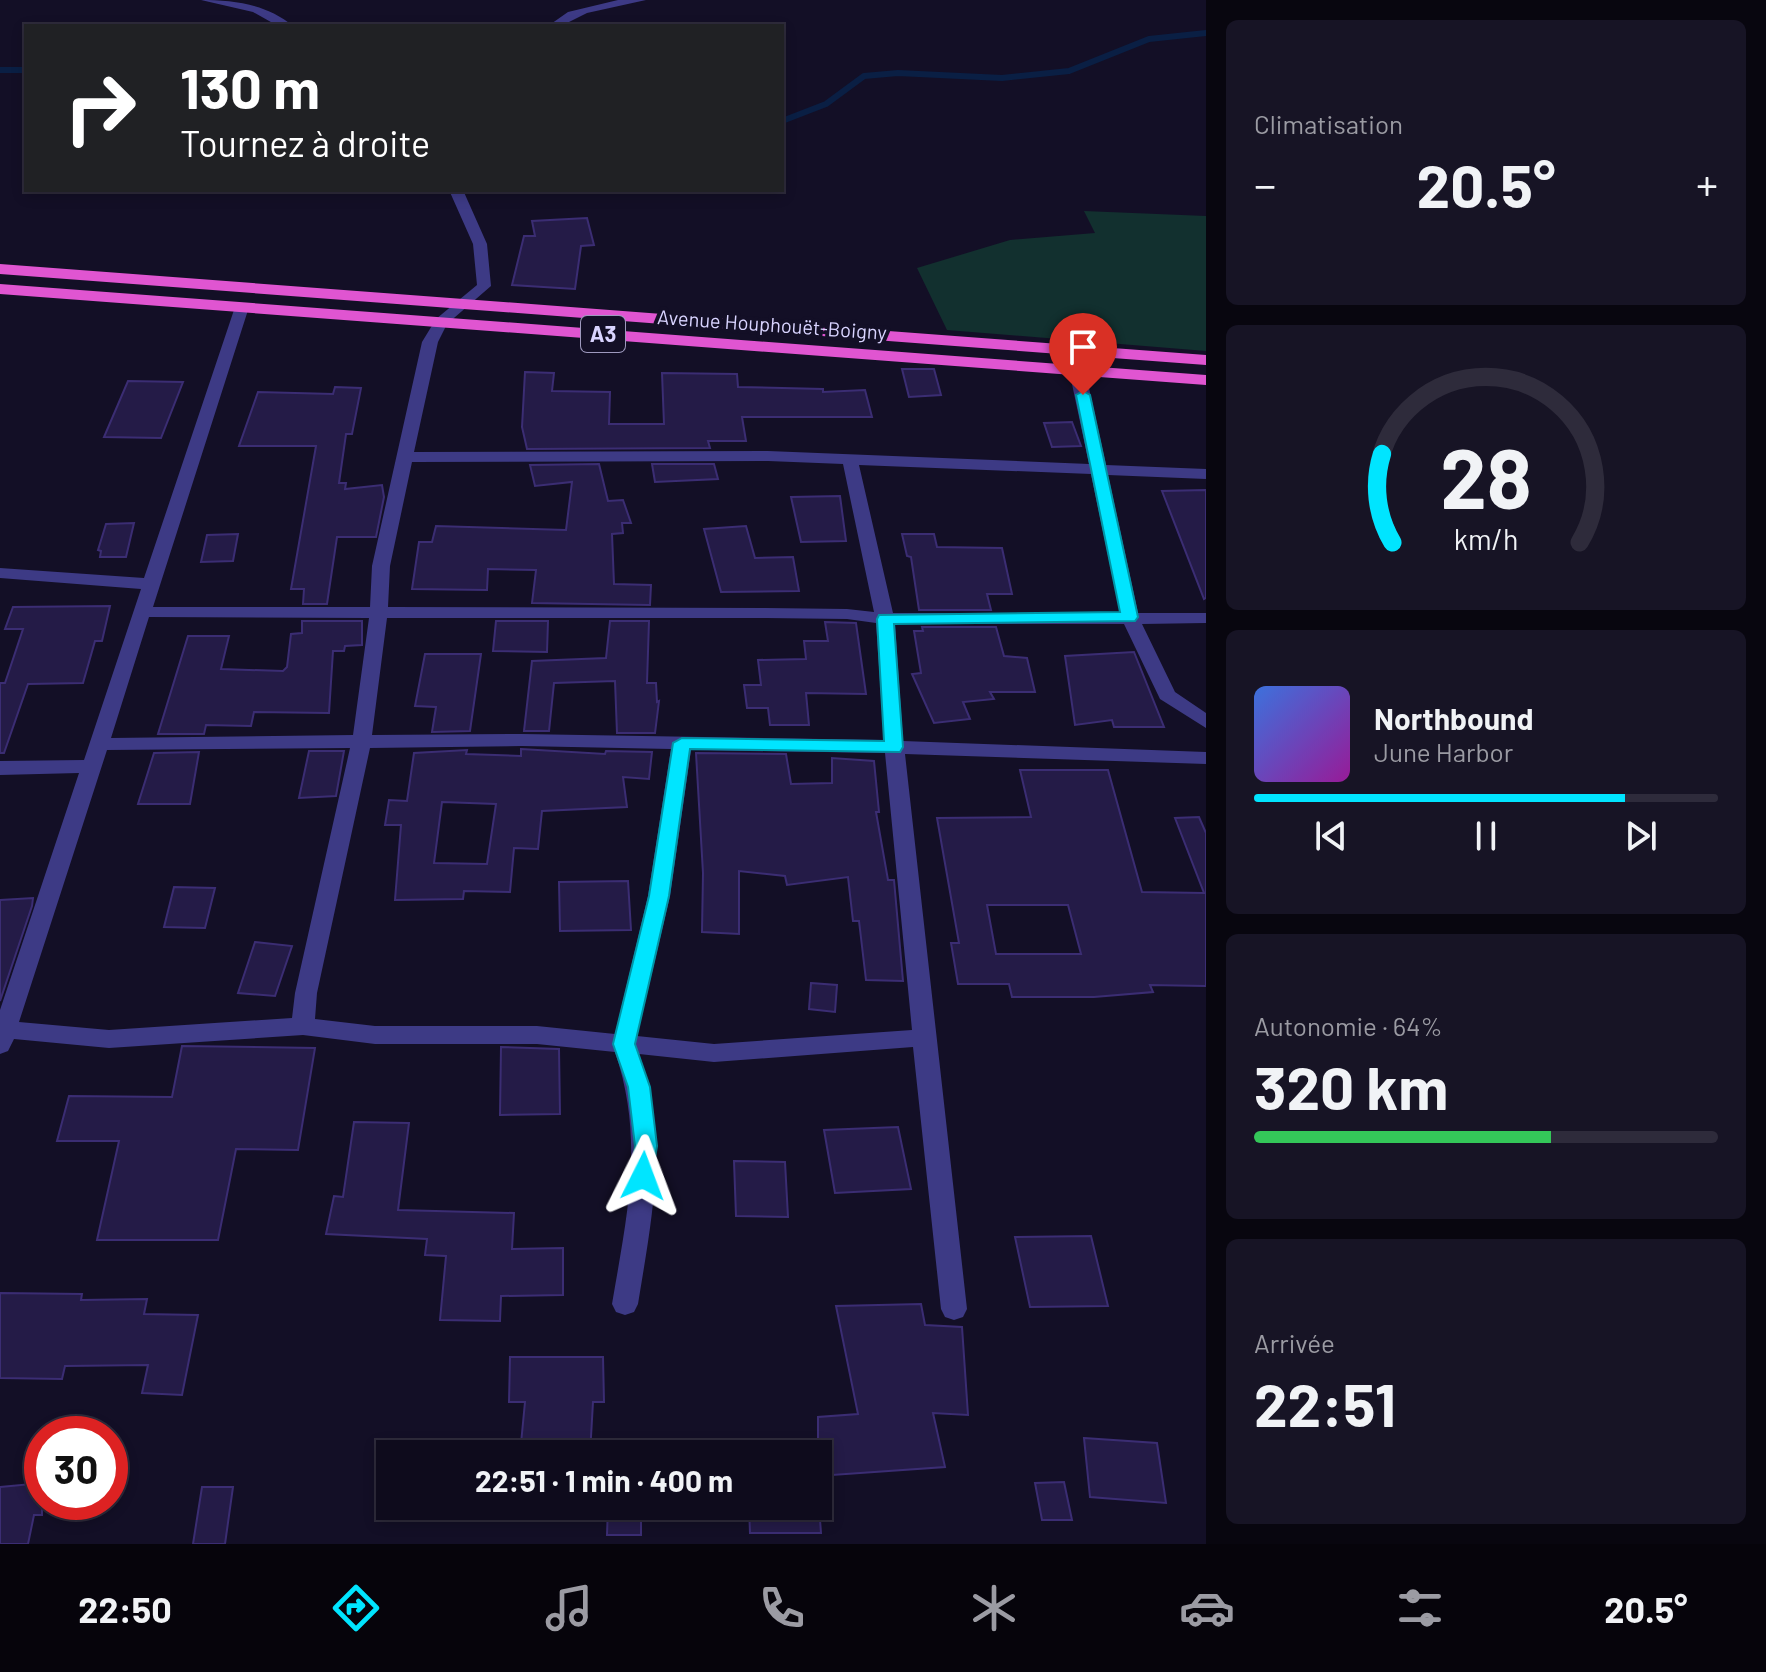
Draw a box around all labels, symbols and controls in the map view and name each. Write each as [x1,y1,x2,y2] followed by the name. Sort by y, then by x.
[180,53,320,120] text: 130 m
[48,56,152,160] icon: right
[1254,108,1403,139] text: Climatisation
[180,121,430,164] text: Tournez à droite
[1417,148,1555,220] text: 20.5°
[1254,157,1276,210] text: −
[1696,157,1718,210] text: +
[657,304,888,344] street label: Avenue Houphouët-Boigny
[1049,313,1117,395] pin
[581,316,625,352] road number: A3
[1061,325,1105,369] icon: arrive
[1440,426,1532,526] text: 28
[1454,521,1518,556] text: km/h
[1374,700,1533,736] text: Northbound
[1374,736,1513,767] text: June Harbor
[1309,814,1353,858] icon: previous
[1464,814,1508,858] icon: pause
[1619,814,1663,858] icon: next
[1254,1010,1443,1041] text: Autonomie · 64%
[1254,1050,1448,1122] text: 320 km
[601,1134,685,1218] position arrow
[1254,1327,1335,1358] text: Arrivée
[1254,1367,1396,1439] text: 22:51
[24,1416,128,1520] speed limit sign: 30
[475,1462,733,1498] text: 22:51 · 1 min · 400 m
[328,1580,384,1636] icon: directions
[541,1580,597,1636] icon: music
[754,1580,810,1636] icon: phone
[966,1580,1022,1636] icon: climate
[1179,1580,1235,1636] icon: car
[1392,1580,1448,1636] icon: filters
[78,1587,172,1630] text: 22:50
[1604,1587,1688,1630] text: 20.5°

